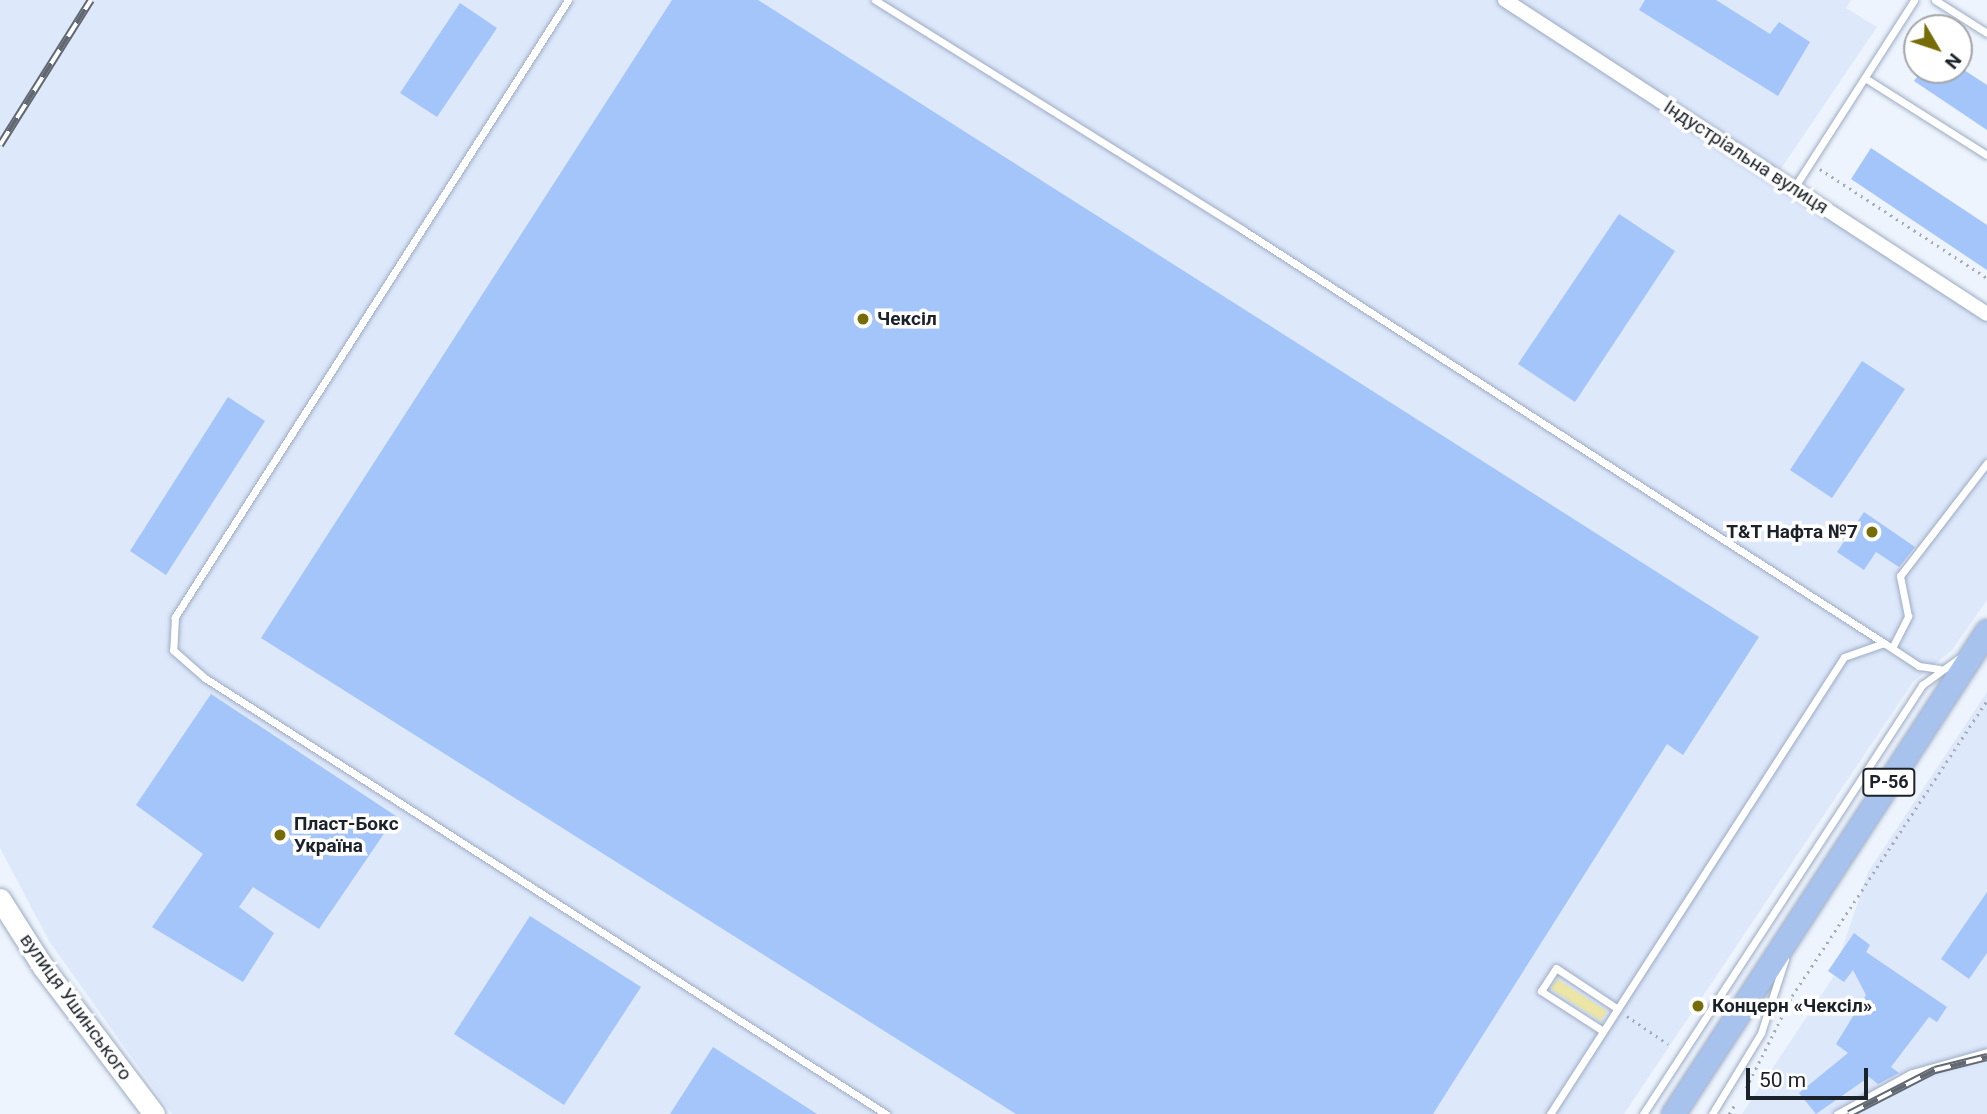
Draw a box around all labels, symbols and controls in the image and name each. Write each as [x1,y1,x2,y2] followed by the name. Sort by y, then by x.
[1903,14,1973,84] north arrow
[1940,49,1966,74] text: N
[1659,95,1833,219] street label: Індустріальна вулиця
[877,308,937,330] place label: Чексіл
[855,311,871,327] marker: Чексіл
[1726,521,1858,543] place label: Т&Т Нафта №7
[1864,524,1880,540] marker: Т&Т Нафта №7
[1861,768,1917,796] road number: Р-56
[294,813,399,857] place label: Пласт-Бокс Україна
[272,827,288,843] marker: Пласт-Бокс Україна
[15,929,137,1085] street label: вулиця Ушинського
[1712,995,1872,1017] place label: Концерн «Чексіл»
[1690,998,1706,1014] marker: Концерн «Чексіл»
[1749,1054,1871,1098] scale bar
[1759,1068,1806,1092] text: 50 m

